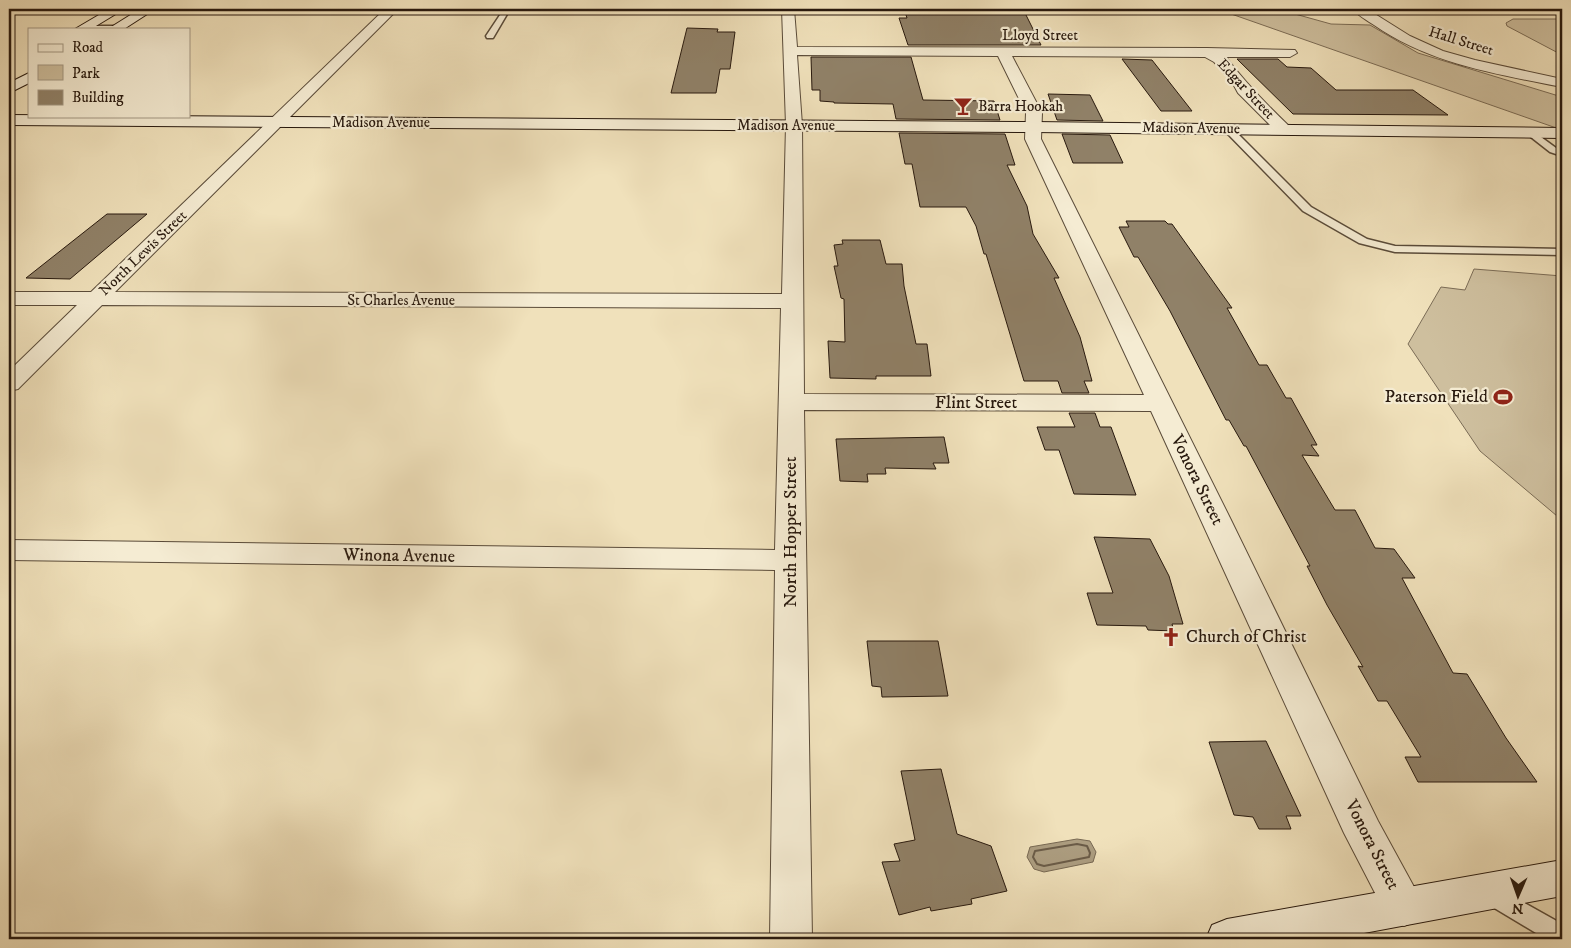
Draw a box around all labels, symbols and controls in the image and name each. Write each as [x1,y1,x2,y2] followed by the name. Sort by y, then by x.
[1426,22,1496,60] street label: Hall Street
[1002,26,1078,45] street label: Lloyd Street
[28,28,190,118] legend
[72,38,104,57] text: Road
[1213,55,1279,123] street label: Edgar Street
[72,64,101,83] text: Park
[72,88,124,107] text: Building
[952,95,974,117] bar icon: Barra Hookah
[978,97,1063,116] place label: Barra Hookah
[332,113,430,132] street label: Madison Avenue
[737,116,835,135] street label: Madison Avenue
[1142,118,1240,138] street label: Madison Avenue
[95,206,191,300] street label: North Lewis Street
[347,291,455,310] street label: St Charles Avenue
[1384,386,1488,408] place label: Paterson Field
[1492,386,1514,408] sports icon: Paterson Field
[935,392,1018,414] street label: Flint Street
[1165,430,1228,529] street label: Vonora Street
[780,456,802,608] street label: North Hopper Street
[342,544,455,568] street label: Winona Avenue
[1160,626,1182,648] church icon: Church of Christ
[1186,626,1307,648] place label: Church of Christ
[1339,795,1404,894] street label: Vonora Street
[1494,870,1544,920] north arrow
[1511,899,1524,917] text: N

